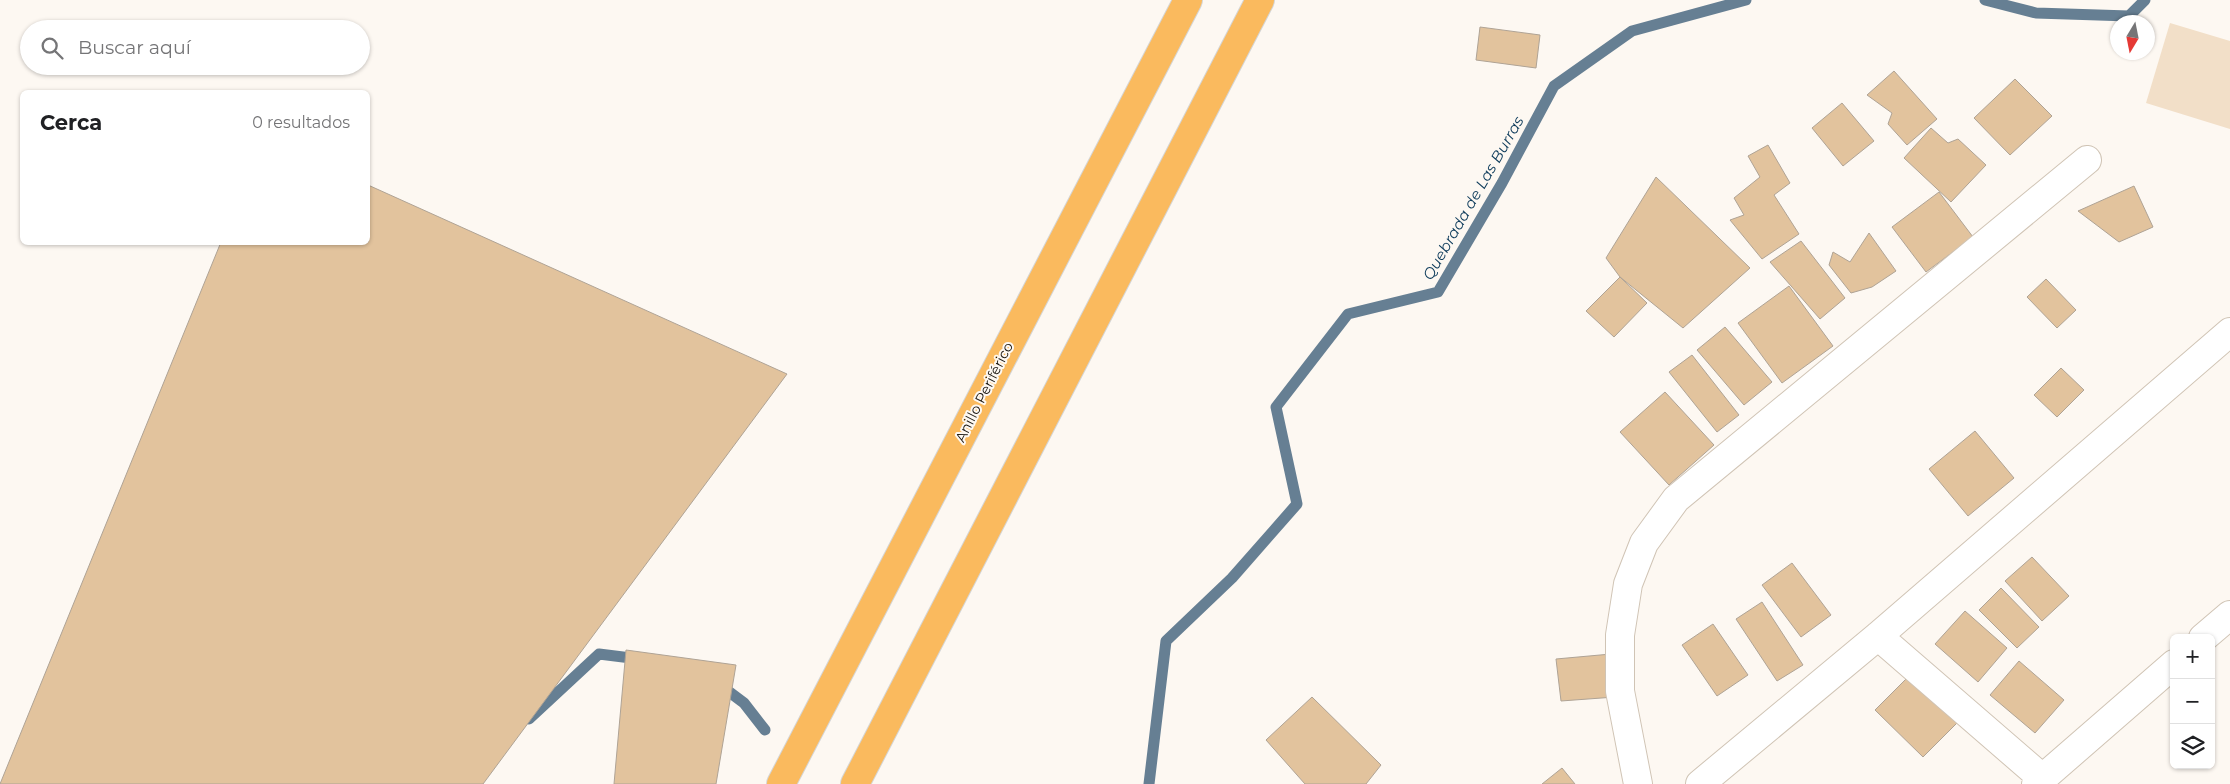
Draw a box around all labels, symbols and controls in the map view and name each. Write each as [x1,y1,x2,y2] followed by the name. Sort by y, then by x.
[2110,15,2155,60] north arrow
[20,20,370,75] search box
[38,34,66,62] icon: search
[78,36,191,59] text: Buscar aquí
[40,110,102,135] text: Cerca
[1418,112,1528,283] water label: Quebrada de Las Burras
[252,113,350,132] text: 0 resultados
[951,339,1017,445] street label: Anillo Periférico
[2170,634,2215,769] map controls
[2170,634,2215,679] button: +
[2170,679,2215,724] button: −
[2170,724,2215,769] button: layers

